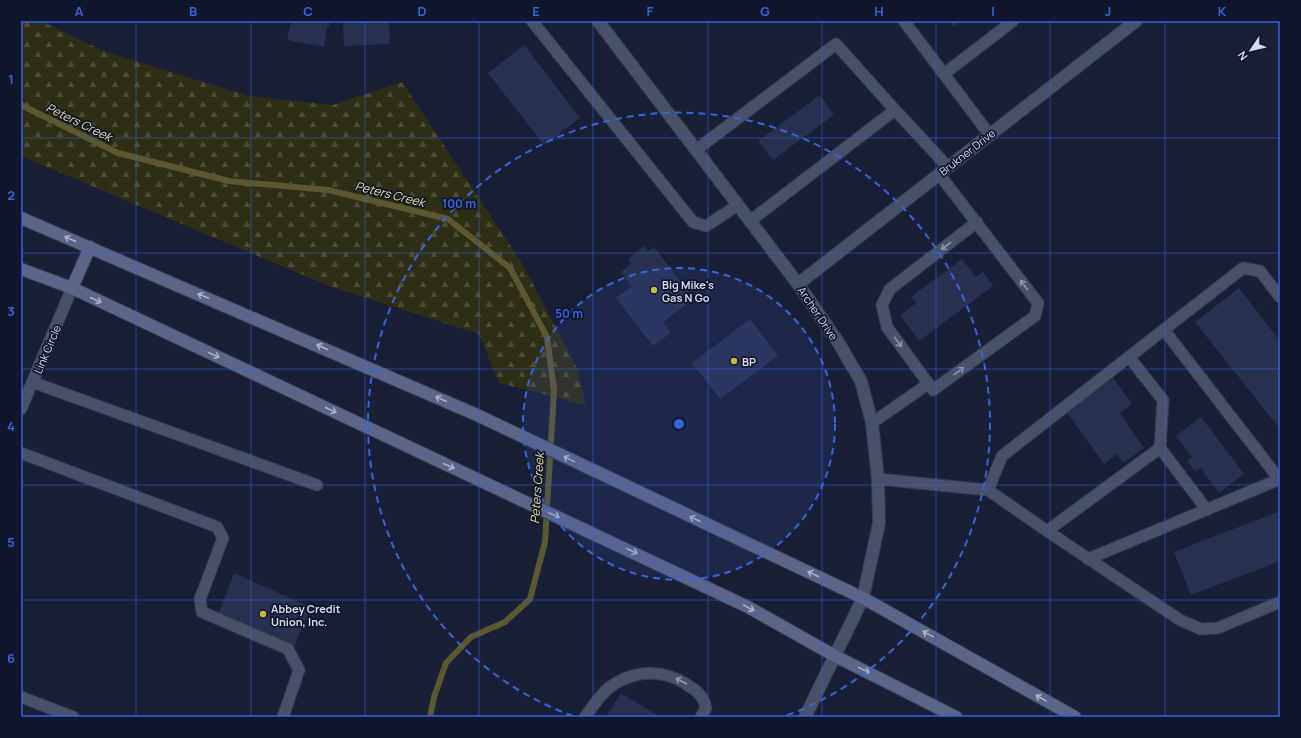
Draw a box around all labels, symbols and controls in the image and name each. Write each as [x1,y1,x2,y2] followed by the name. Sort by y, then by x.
[75,2,84,20] text: A
[189,2,197,20] text: B
[303,2,313,20] text: C
[417,2,427,20] text: D
[532,2,540,20] text: E
[647,2,654,20] text: F
[760,2,770,20] text: G
[874,2,884,20] text: H
[991,2,995,20] text: I
[1105,2,1111,20] text: J
[1218,2,1227,20] text: K
[1231,30,1271,70] north arrow
[1234,48,1251,64] text: N
[8,70,14,88] text: 1
[43,99,117,146] water label: Peters Creek
[936,125,999,179] street label: Brukner Drive
[353,177,429,211] water label: Peters Creek
[7,186,15,204] text: 2
[442,195,476,212] text: 100 m
[65,235,77,242] one-way arrow
[941,241,952,250] one-way arrow
[662,277,714,305] place label: Big Mike's Gas N Go
[1020,279,1029,290] one-way arrow
[795,283,842,343] street label: Archer Drive
[649,285,659,295] marker: Big Mike's Gas N Go
[197,291,209,299] one-way arrow
[90,297,102,304] one-way arrow
[7,302,15,320] text: 3
[555,305,583,322] text: 50 m
[30,322,64,376] street label: Link Circle
[894,336,902,347] one-way arrow
[316,343,328,351] one-way arrow
[207,352,219,359] one-way arrow
[742,354,756,369] place label: BP
[729,356,739,366] marker: BP
[953,367,964,375] one-way arrow
[435,395,447,402] one-way arrow
[325,407,337,414] one-way arrow
[7,417,15,435] text: 4
[672,417,686,431] centre of rings
[526,450,548,524] water label: Peters Creek
[563,455,575,462] one-way arrow
[443,463,455,470] one-way arrow
[547,512,559,519] one-way arrow
[689,515,701,522] one-way arrow
[7,533,15,551] text: 5
[626,548,638,555] one-way arrow
[807,570,819,577] one-way arrow
[271,601,341,629] place label: Abbey Credit Union, Inc.
[743,605,755,612] one-way arrow
[258,609,268,619] marker: Abbey Credit Union, Inc.
[922,630,934,638] one-way arrow
[7,649,15,667] text: 6
[857,667,869,674] one-way arrow
[676,677,688,685] one-way arrow
[1035,693,1047,701] one-way arrow

